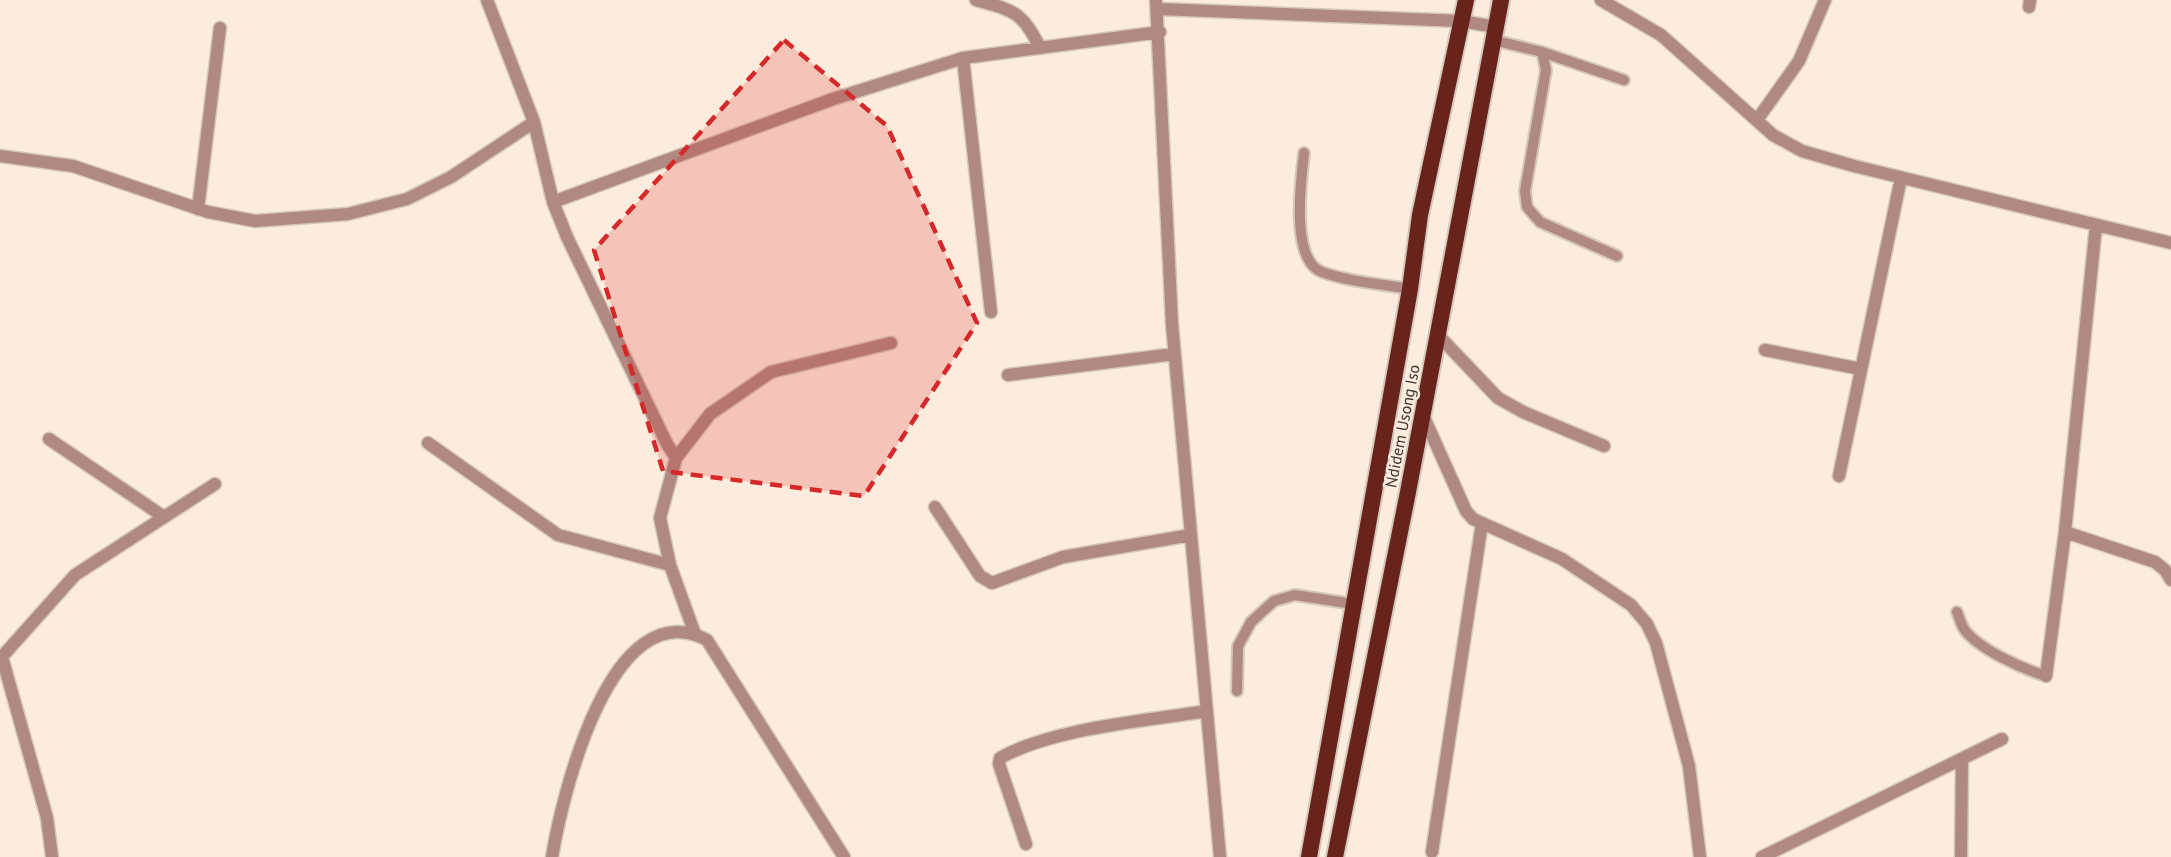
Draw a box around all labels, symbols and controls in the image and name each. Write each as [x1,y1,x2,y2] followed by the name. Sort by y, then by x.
[1380,363,1424,489] street label: Ndidem Usong Iso

